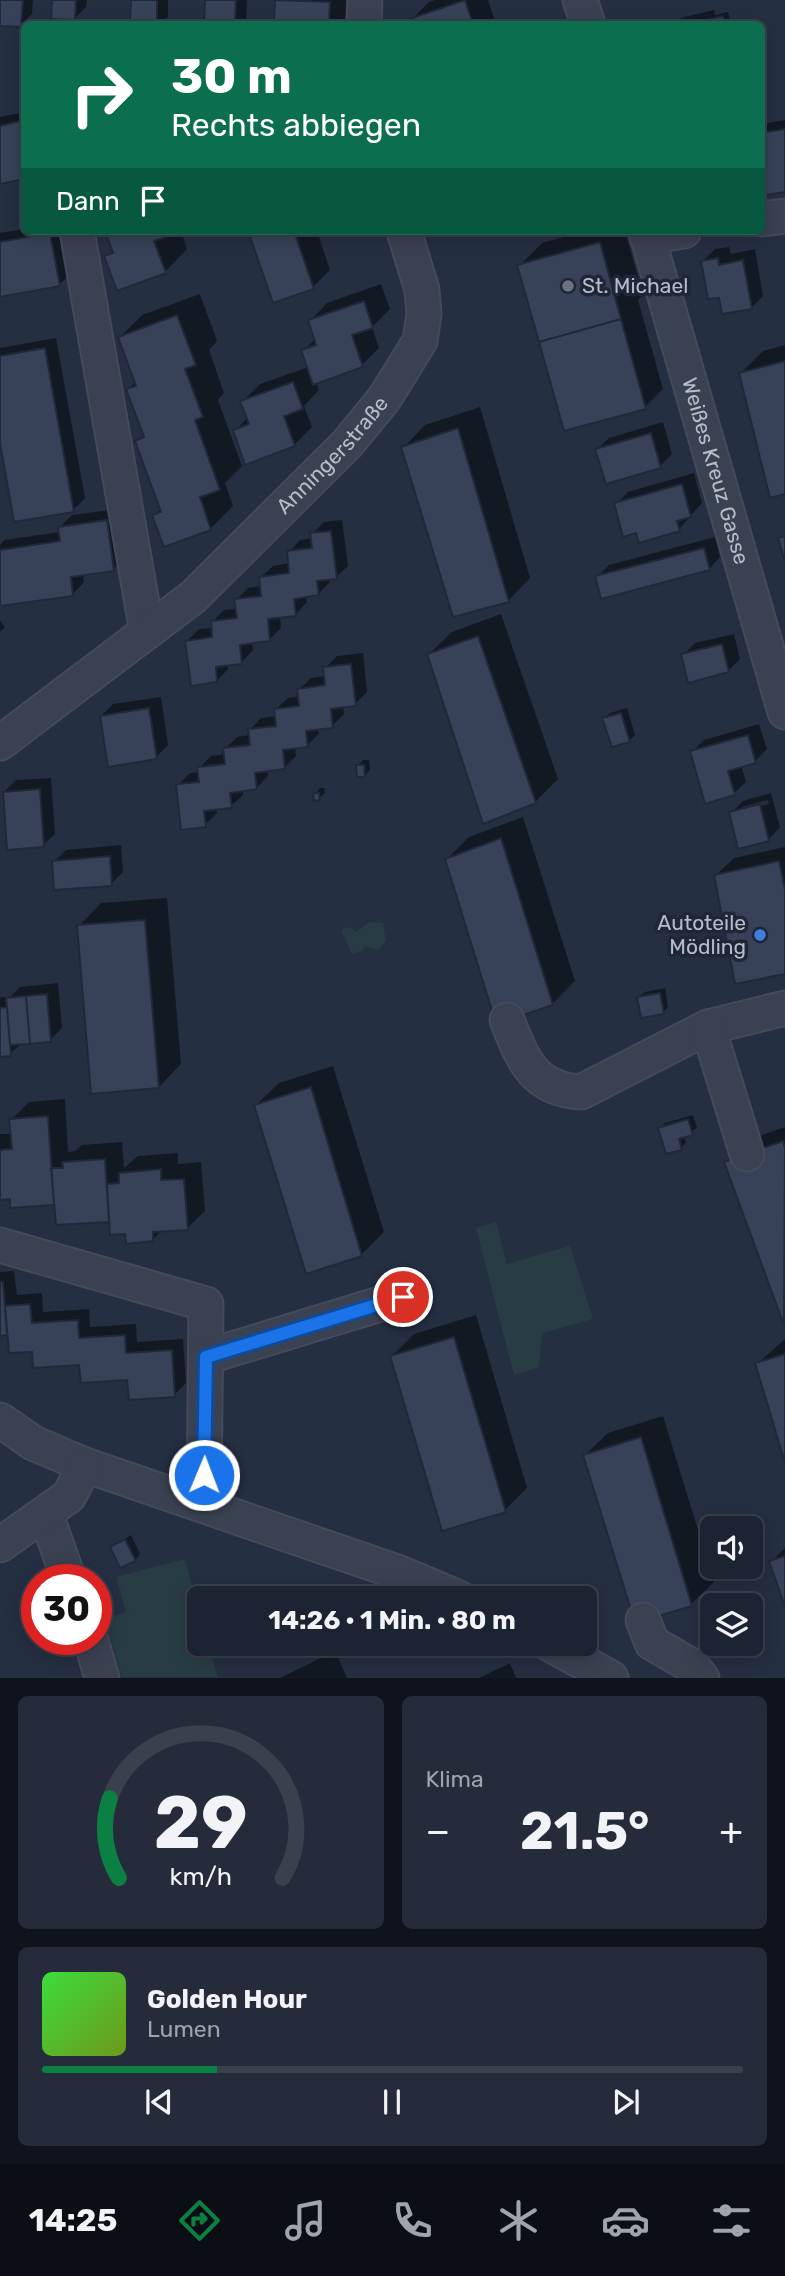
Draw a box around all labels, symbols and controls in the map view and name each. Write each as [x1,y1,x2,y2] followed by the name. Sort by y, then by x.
[171,47,292,105] text: 30 m
[56,49,147,140] icon: right
[171,106,421,144] text: Rechts abbiegen
[134,182,172,220] icon: arrive
[56,186,120,217] text: Dann
[582,273,688,298] place label: St. Michael
[560,278,576,294] marker: St. Michael
[677,375,755,567] street label: Weißes Kreuz Gasse
[271,391,393,519] street label: Anningerstraße
[657,910,746,959] place label: Autoteile Mödling
[752,927,768,943] marker: Autoteile Mödling
[373,1267,433,1327] pin
[384,1278,422,1316] icon: arrive
[167,1438,241,1512] position arrow
[700,1516,763,1656] map controls
[700,1516,763,1579] button: sound
[21,1564,112,1655] speed limit sign: 30
[700,1593,763,1656] button: layers
[268,1605,516,1636] text: 14:26 · 1 Min. · 80 m
[426,1765,484,1793] text: Klima
[154,1781,248,1867] text: 29
[520,1800,649,1862] text: 21.5°
[426,1808,450,1854] text: −
[719,1808,743,1854] text: +
[170,1862,232,1891] text: km/h
[147,1984,307,2015] text: Golden Hour
[147,2015,221,2043] text: Lumen
[140,2083,178,2121] icon: previous
[373,2083,411,2121] icon: pause
[607,2083,645,2121] icon: next
[175,2196,224,2245] icon: directions
[281,2196,330,2245] icon: music
[388,2196,437,2245] icon: phone
[494,2196,543,2245] icon: climate
[601,2196,650,2245] icon: car
[707,2196,756,2245] icon: filters
[29,2201,117,2239] text: 14:25

